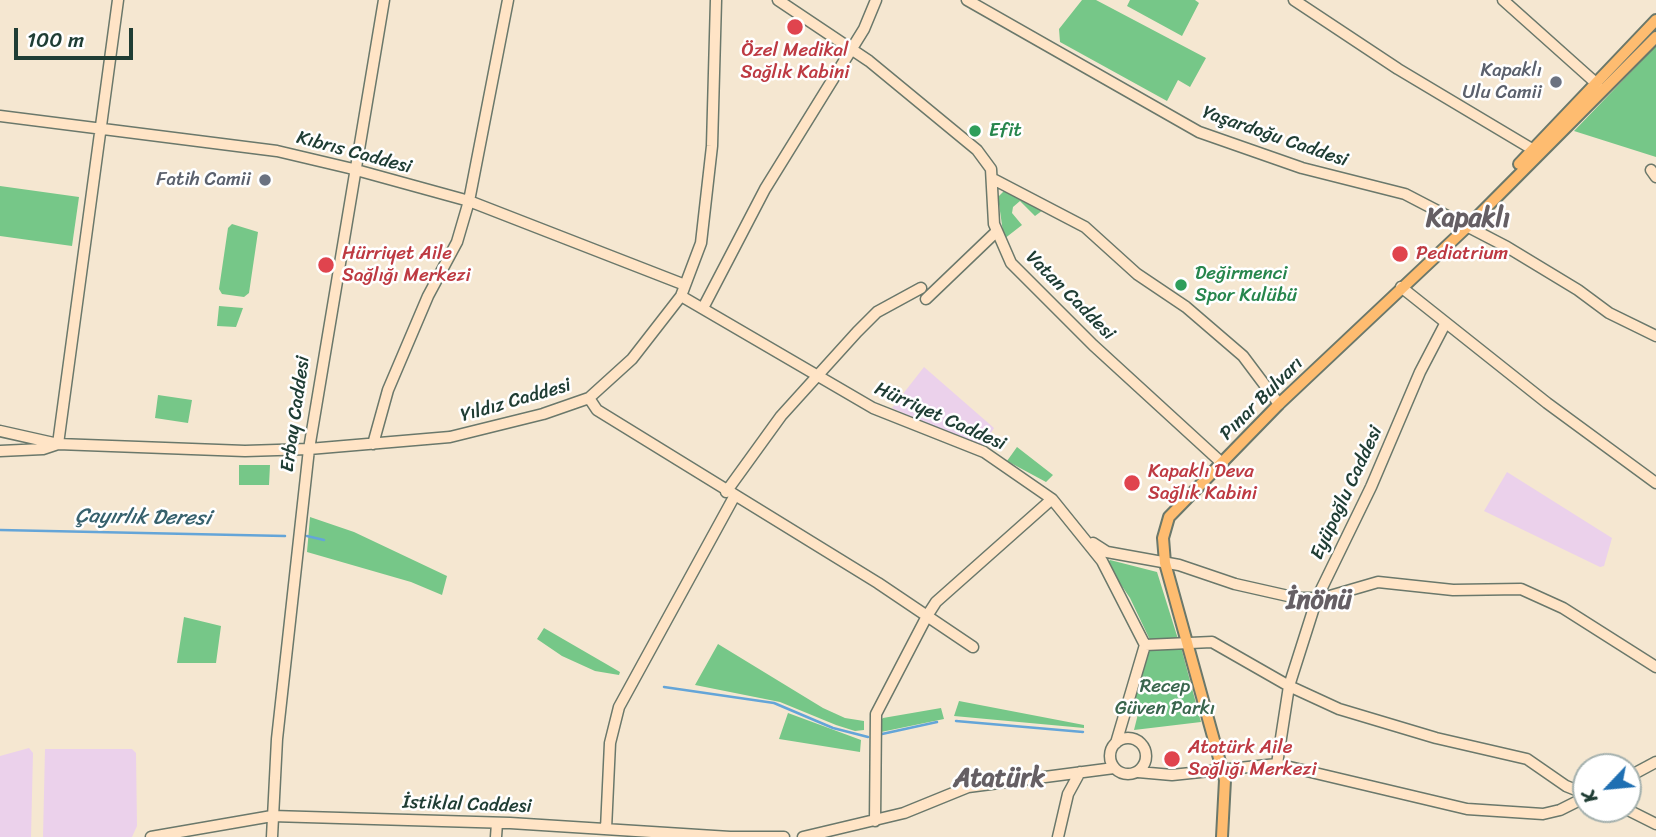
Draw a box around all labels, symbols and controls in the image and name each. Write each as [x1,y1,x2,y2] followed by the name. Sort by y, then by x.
[18,14,136,58] scale bar
[785,17,805,37] marker: Özel Medikal Sağlık Kabini
[27,21,84,59] text: 100 m
[740,40,850,84] place label: Özel Medikal Sağlık Kabini
[1462,60,1542,104] place label: Kapaklı Ulu Camii
[1548,74,1564,90] marker: Kapaklı Ulu Camii
[1199,101,1351,173] street label: Yaşardoğu Caddesi
[989,120,1022,142] place label: Efit
[967,123,983,139] marker: Efit
[294,127,414,179] street label: Kıbrıs Caddesi
[156,169,251,191] place label: Fatih Camii
[257,172,273,188] marker: Fatih Camii
[1426,203,1510,235] district label: Kapaklı
[342,243,471,287] place label: Hürriyet Aile Sağlığı Merkezi
[1416,243,1508,265] place label: Pediatrium
[1390,244,1410,264] marker: Pediatrium
[1021,247,1119,345] street label: Vatan Caddesi
[316,255,336,275] marker: Hürriyet Aile Sağlığı Merkezi
[1195,263,1297,307] place label: Değirmenci Spor Kulübü
[1173,277,1189,293] marker: Değirmenci Spor Kulübü
[1216,353,1308,445] street label: Pınar Bulvarı
[277,355,315,473] street label: Erbay Caddesi
[458,374,574,428] street label: Yıldız Caddesi
[871,378,1009,456] street label: Hürriyet Caddesi
[1306,423,1388,563] street label: Eyüpoğlu Caddesi
[1148,461,1257,505] place label: Kapaklı Deva Sağlık Kabini
[1122,473,1142,493] marker: Kapaklı Deva Sağlık Kabini
[75,504,211,532] water label: Çayırlık Deresi
[1286,585,1352,617] district label: İnönü
[1115,676,1215,720] park label: Recep Güven Parkı
[1188,737,1317,781] place label: Atatürk Aile Sağlığı Merkezi
[1162,749,1182,769] marker: Atatürk Aile Sağlığı Merkezi
[1572,753,1642,823] north arrow
[953,763,1045,795] district label: Atatürk
[1572,784,1607,809] text: K
[402,791,532,819] street label: İstiklal Caddesi

